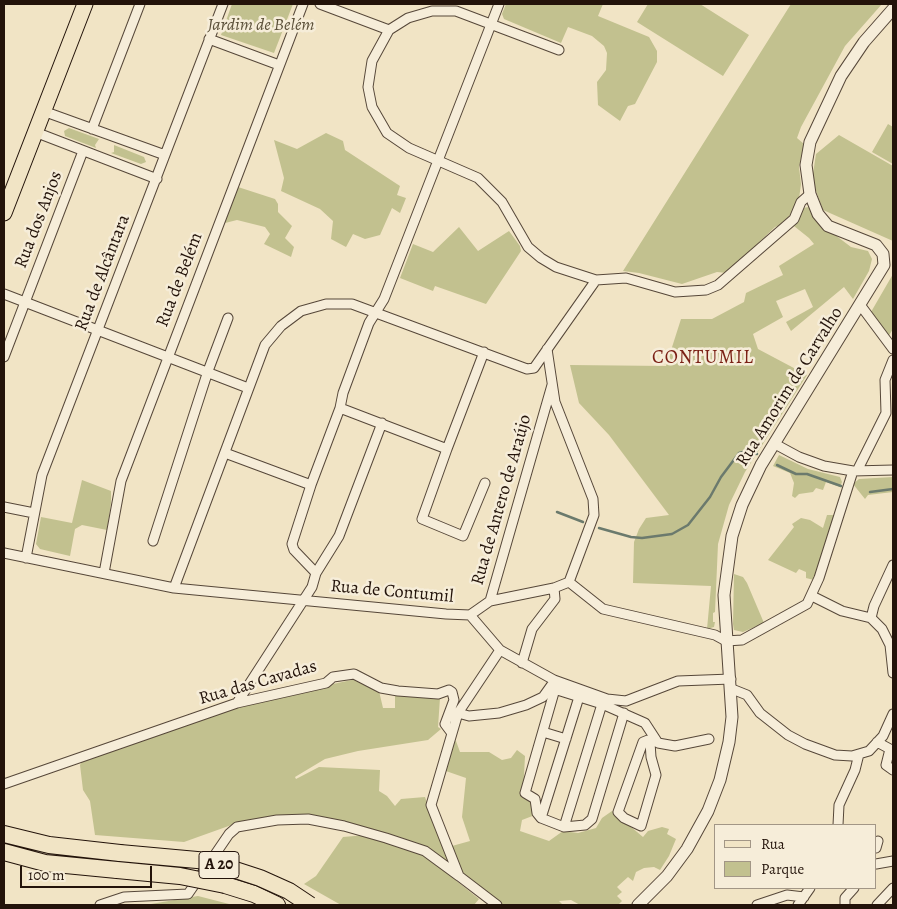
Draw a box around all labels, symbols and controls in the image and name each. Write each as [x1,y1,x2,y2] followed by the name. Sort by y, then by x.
[207,15,315,37] park label: Jardim de Belém
[11,168,67,272] street label: Rua dos Anjos
[71,212,135,334] street label: Rua de Alcântara
[152,230,208,330] street label: Rua de Belém
[732,303,848,471] street label: Rua Amorim de Carvalho
[651,347,755,369] district label: CONTUMIL
[467,412,537,588] street label: Rua de Antero de Araújo
[330,576,454,608] street label: Rua de Contumil
[197,656,319,710] street label: Rua das Cavadas
[714,824,877,889] legend
[761,834,785,854] text: Rua
[199,852,239,878] road number: A 20
[22,856,155,888] scale bar
[761,859,804,879] text: Parque
[28,865,65,885] text: 100 m

